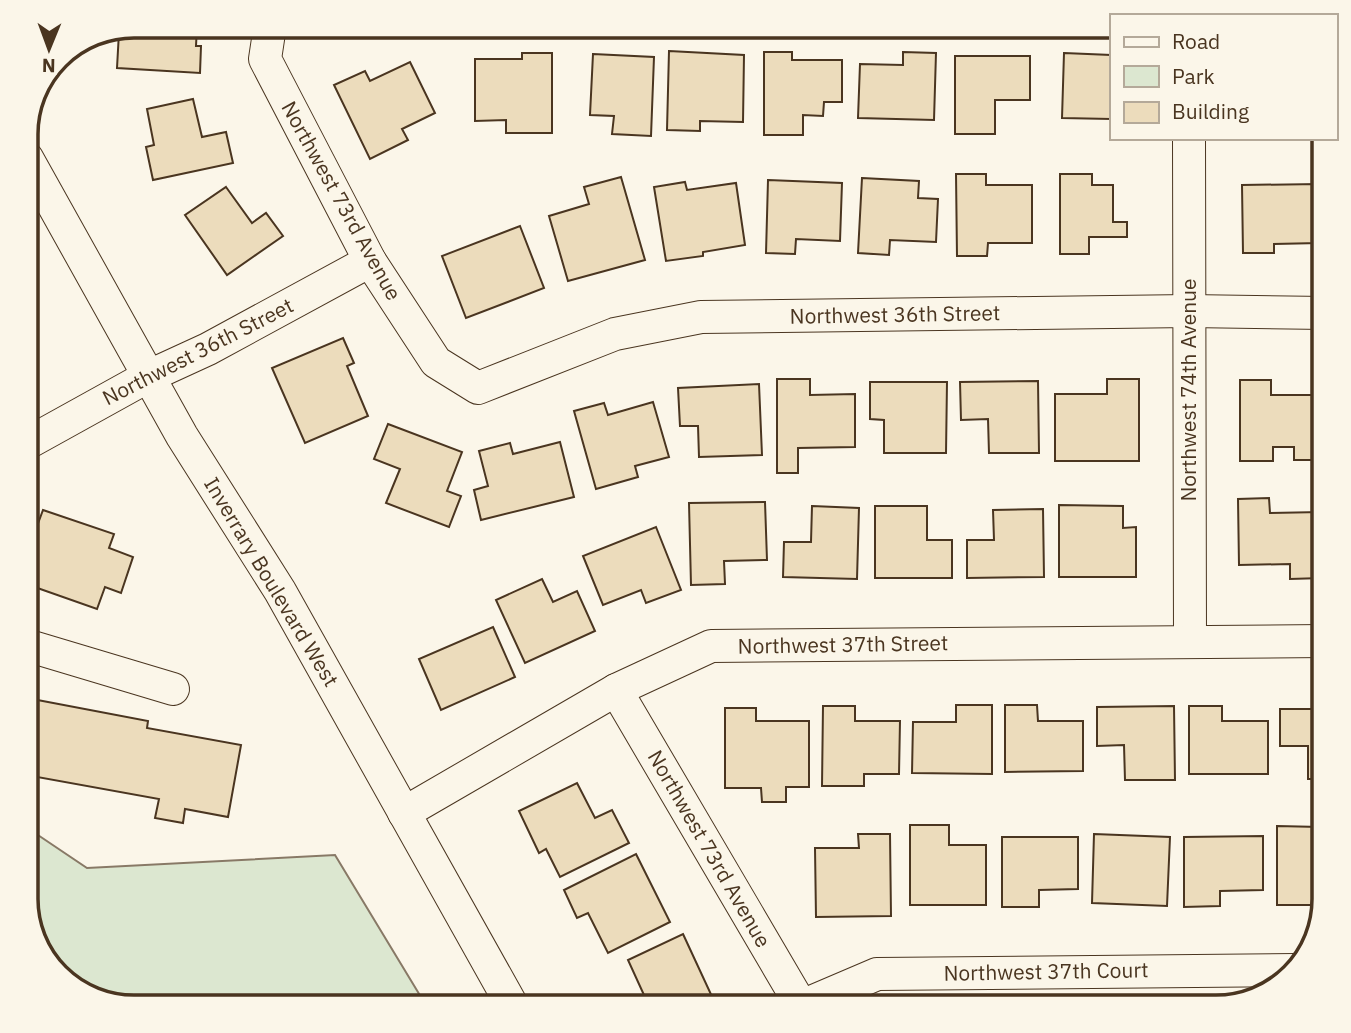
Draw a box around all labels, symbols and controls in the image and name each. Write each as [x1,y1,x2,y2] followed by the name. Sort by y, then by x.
[14,14,84,84] north arrow
[1110,14,1337,140] legend
[1172,27,1220,55] text: Road
[42,54,56,78] text: N
[1172,62,1215,90] text: Park
[275,96,408,305] street label: Northwest 73rd Avenue
[1172,97,1249,125] text: Building
[1174,278,1202,502] street label: Northwest 74th Avenue
[97,291,298,411] street label: Northwest 36th Street
[789,298,1001,330] street label: Northwest 36th Street
[198,472,346,691] street label: Inverrary Boulevard West
[737,628,949,660] street label: Northwest 37th Street
[642,745,778,952] street label: Northwest 73rd Avenue
[943,955,1149,987] street label: Northwest 37th Court

